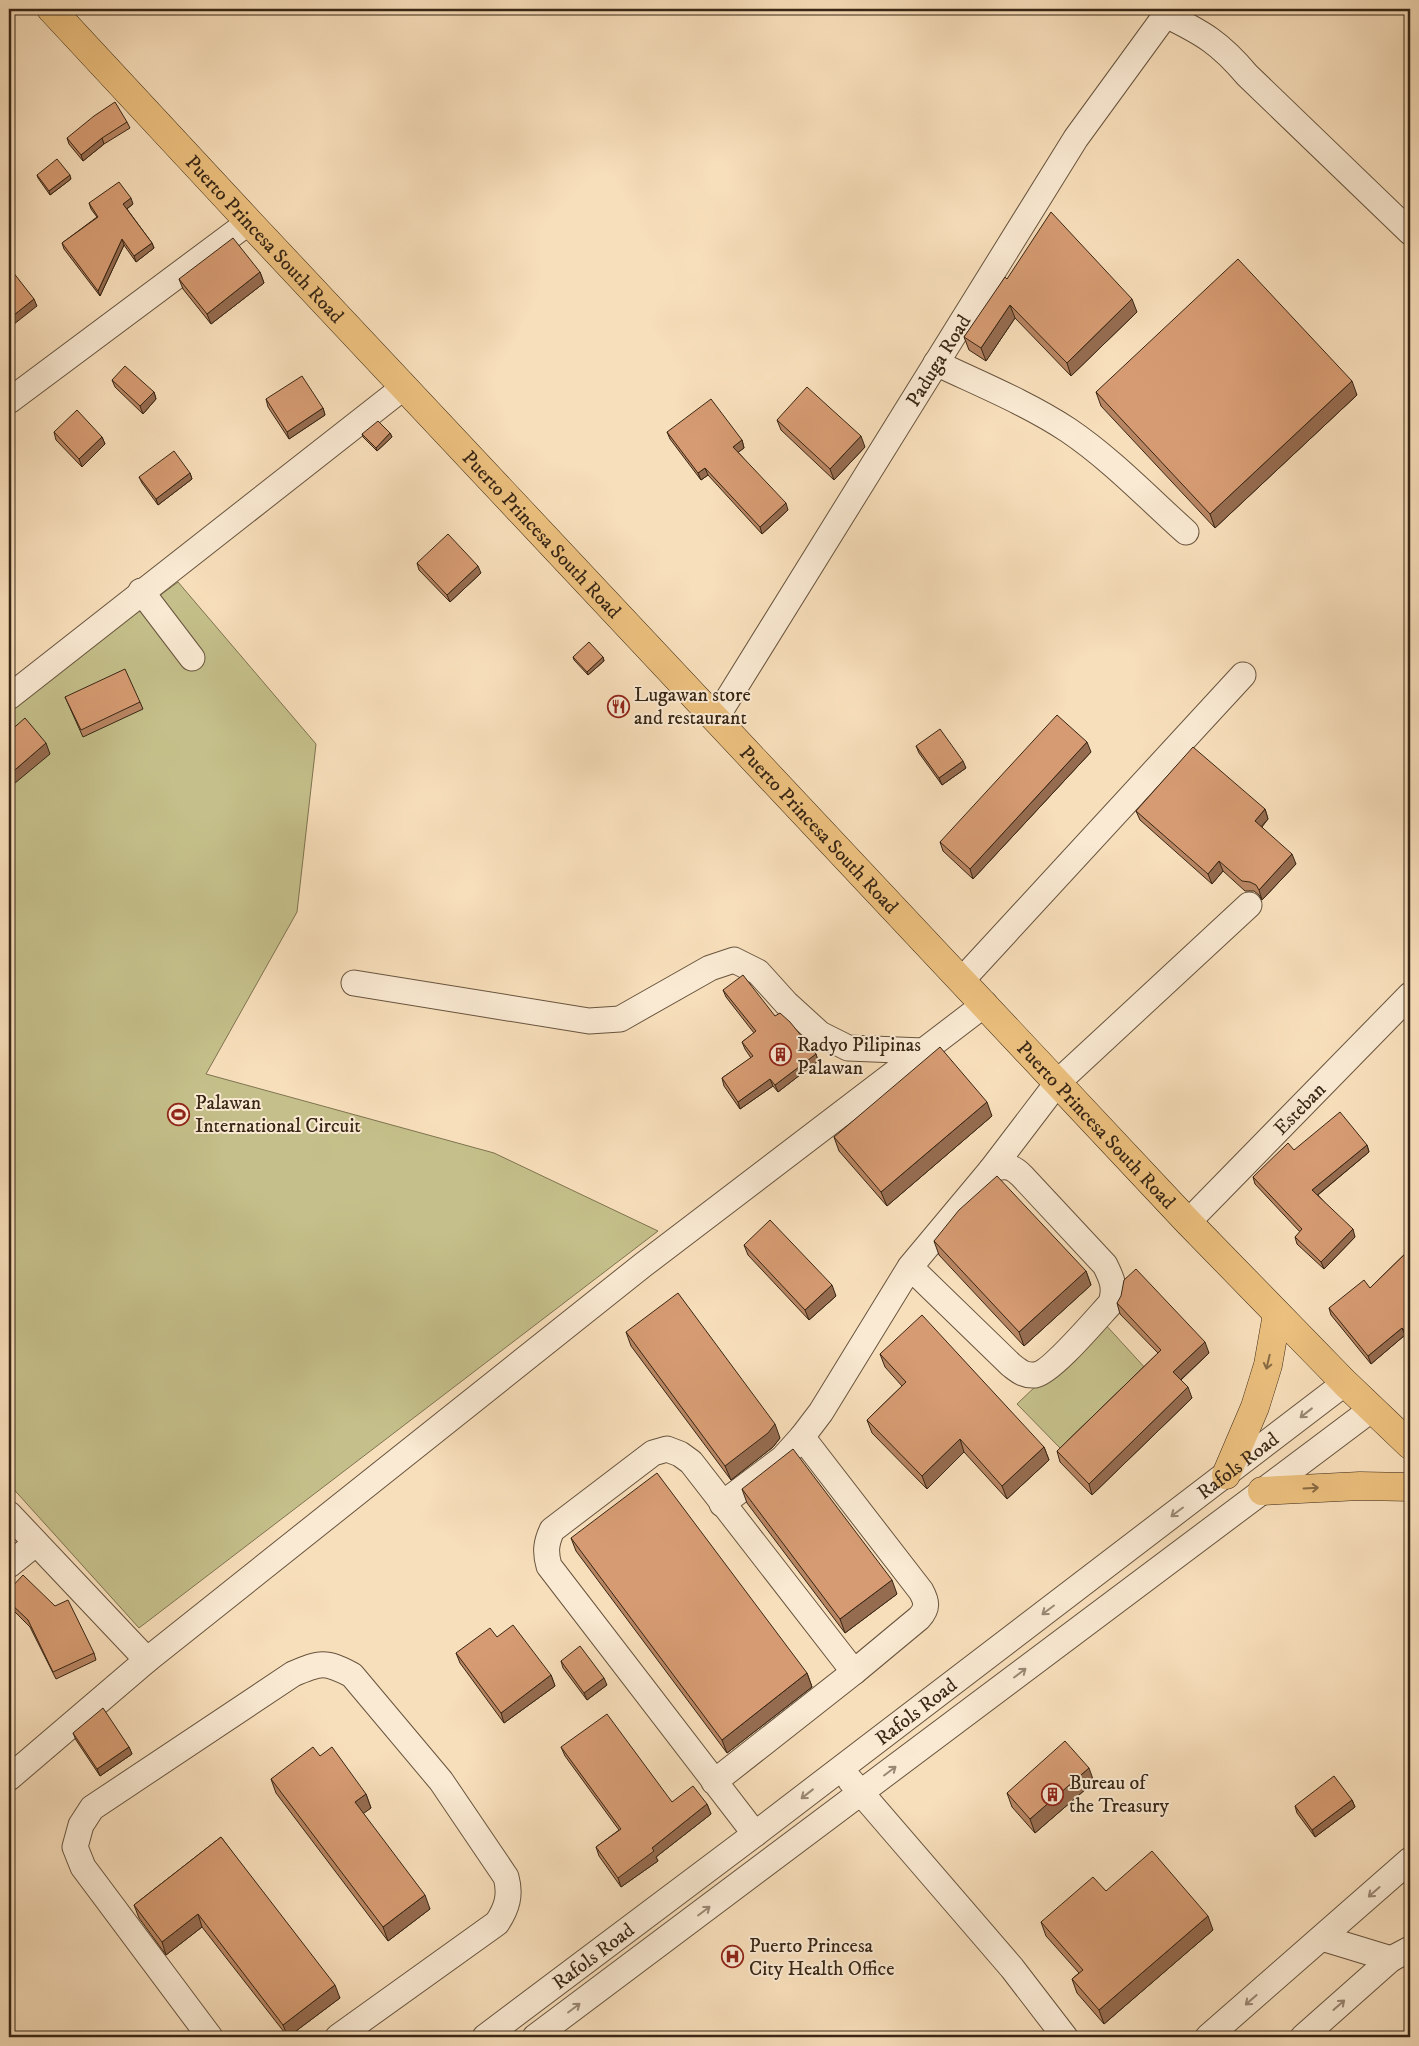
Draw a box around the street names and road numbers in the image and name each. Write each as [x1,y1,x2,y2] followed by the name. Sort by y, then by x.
[179,151,349,329] street label: Puerto Princesa South Road
[901,310,977,412] street label: Paduga Road
[456,446,626,624] street label: Puerto Princesa South Road
[733,741,903,920] street label: Puerto Princesa South Road
[1011,1037,1180,1215] street label: Puerto Princesa South Road
[1269,1077,1332,1141] street label: Esteban
[1193,1427,1284,1506] street label: Rafols Road
[871,1673,962,1752] street label: Rafols Road
[548,1918,640,1996] street label: Rafols Road

